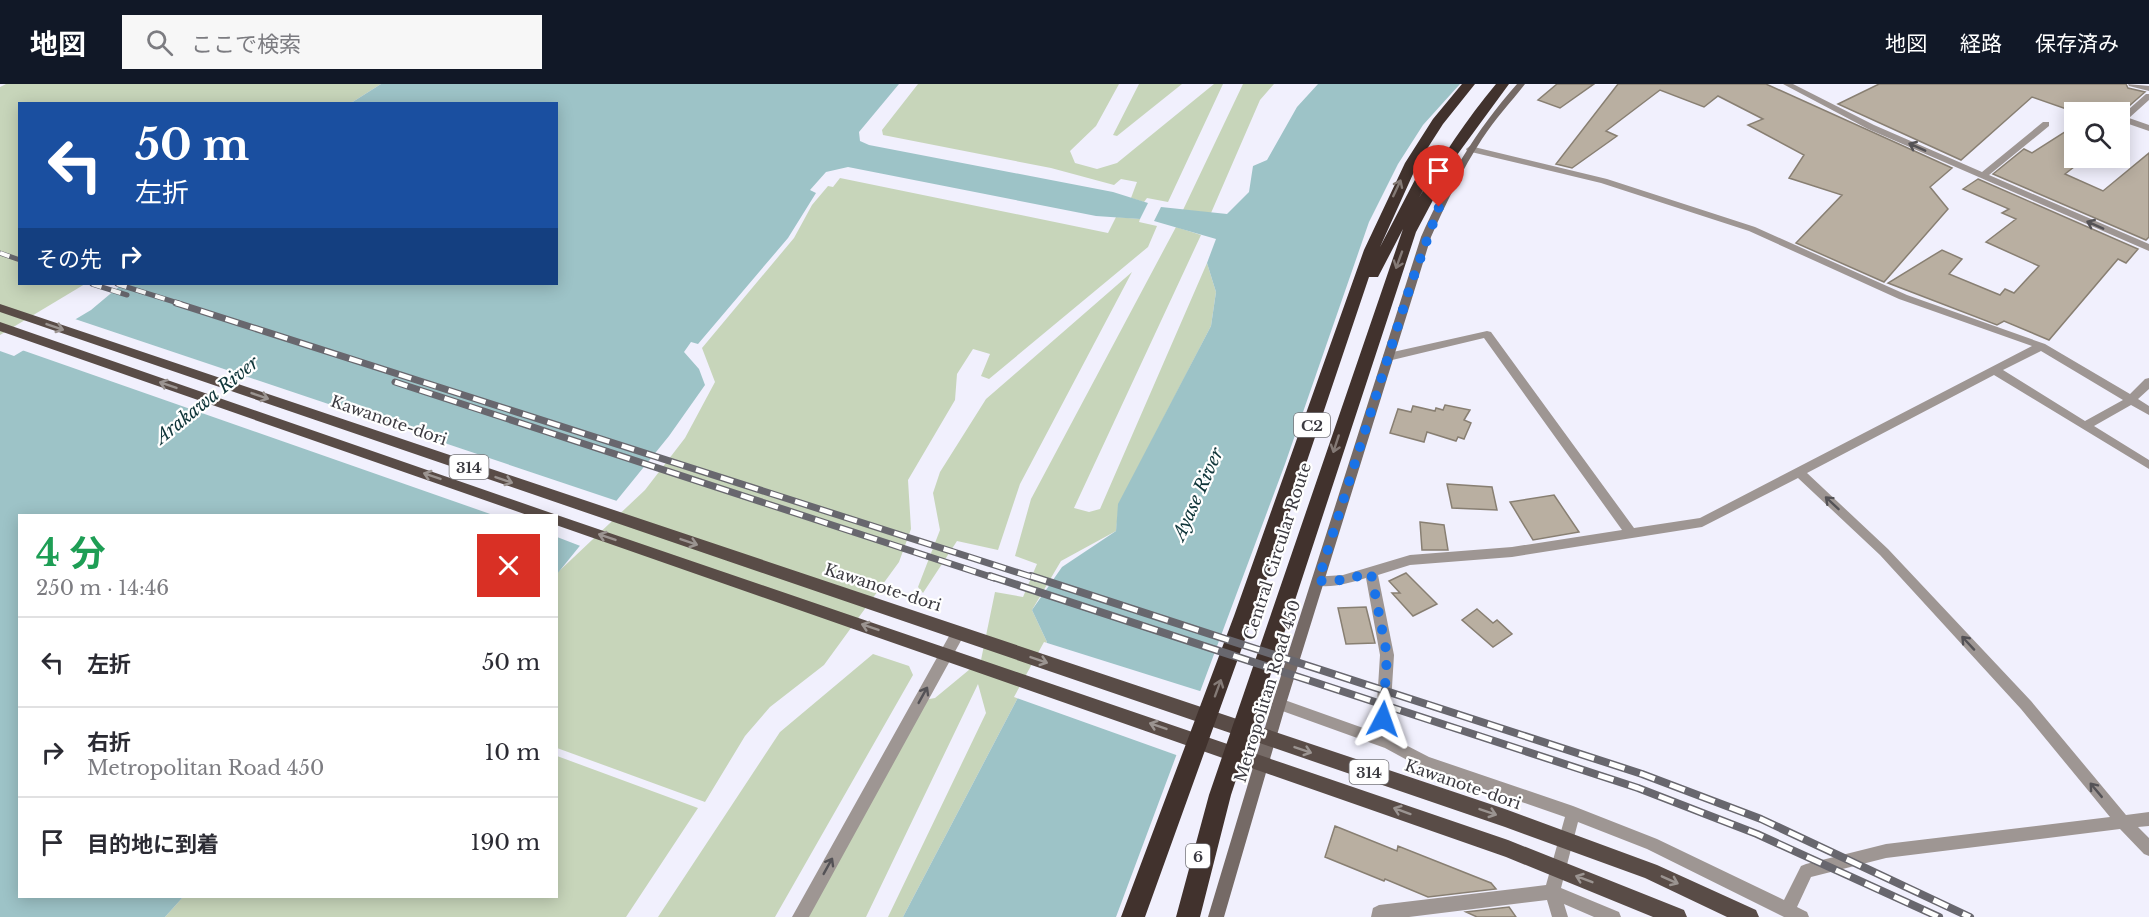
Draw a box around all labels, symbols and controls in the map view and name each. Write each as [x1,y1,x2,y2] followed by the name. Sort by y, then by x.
[122,15,542,69] search box
[143,26,176,59] icon: search
[30,27,86,62] text: 地図
[191,31,301,58] text: ここで検索
[1885,31,1927,57] text: 地図
[1960,31,2002,57] text: 経路
[2035,31,2119,57] text: 保存済み
[2064,102,2130,168] map controls
[2064,102,2130,168] button: search
[135,119,249,171] text: 50 m
[36,126,114,204] icon: left
[1908,140,1926,152] one-way arrow
[1413,145,1464,207] pin
[1422,154,1455,187] icon: arrive
[135,176,189,209] text: 左折
[1392,180,1404,198] one-way arrow
[2087,219,2105,230] one-way arrow
[114,240,147,273] icon: right
[36,246,102,273] text: その先
[1393,250,1404,269] one-way arrow
[45,322,64,333] one-way arrow
[149,351,264,450] water label: Arakawa River
[159,378,178,389] one-way arrow
[328,391,450,449] street label: Kawanote-dori
[250,392,269,403] one-way arrow
[1294,413,1330,437] road number: C2
[1330,434,1341,453] one-way arrow
[1167,444,1228,545] water label: Ayase River
[450,455,488,479] road number: 314
[1239,460,1315,642] street label: Central Circular Route
[423,470,442,481] one-way arrow
[494,475,513,486] one-way arrow
[1825,496,1840,510] one-way arrow
[598,530,616,541] one-way arrow
[36,531,105,576] text: 4 分
[477,534,540,597] button: close
[679,537,698,548] one-way arrow
[822,559,945,615] street label: Kawanote-dori
[36,576,169,600] text: 250 m · 14:46
[1230,597,1304,785] street label: Metropolitan Road 450
[862,621,880,632] one-way arrow
[1961,636,1975,651] one-way arrow
[36,646,69,679] icon: left
[482,649,540,676] text: 50 m
[87,651,131,678] text: 左折
[1029,655,1048,666] one-way arrow
[1214,679,1225,698] one-way arrow
[917,687,929,704] one-way arrow
[1351,687,1415,751] position arrow
[1149,720,1168,731] one-way arrow
[87,729,131,756] text: 右折
[36,736,69,769] icon: right
[485,739,540,766] text: 10 m
[1293,745,1312,756] one-way arrow
[1402,755,1524,813] street label: Kawanote-dori
[87,756,324,780] text: Metropolitan Road 450
[1350,760,1388,784] road number: 314
[2090,782,2103,798] one-way arrow
[1393,805,1411,816] one-way arrow
[1478,808,1497,819] one-way arrow
[36,826,69,859] icon: arrive
[470,829,540,856] text: 190 m
[87,831,219,858] text: 目的地に到着
[1186,844,1210,868] road number: 6
[822,858,834,875] one-way arrow
[1576,872,1594,883] one-way arrow
[1661,875,1679,887] one-way arrow

